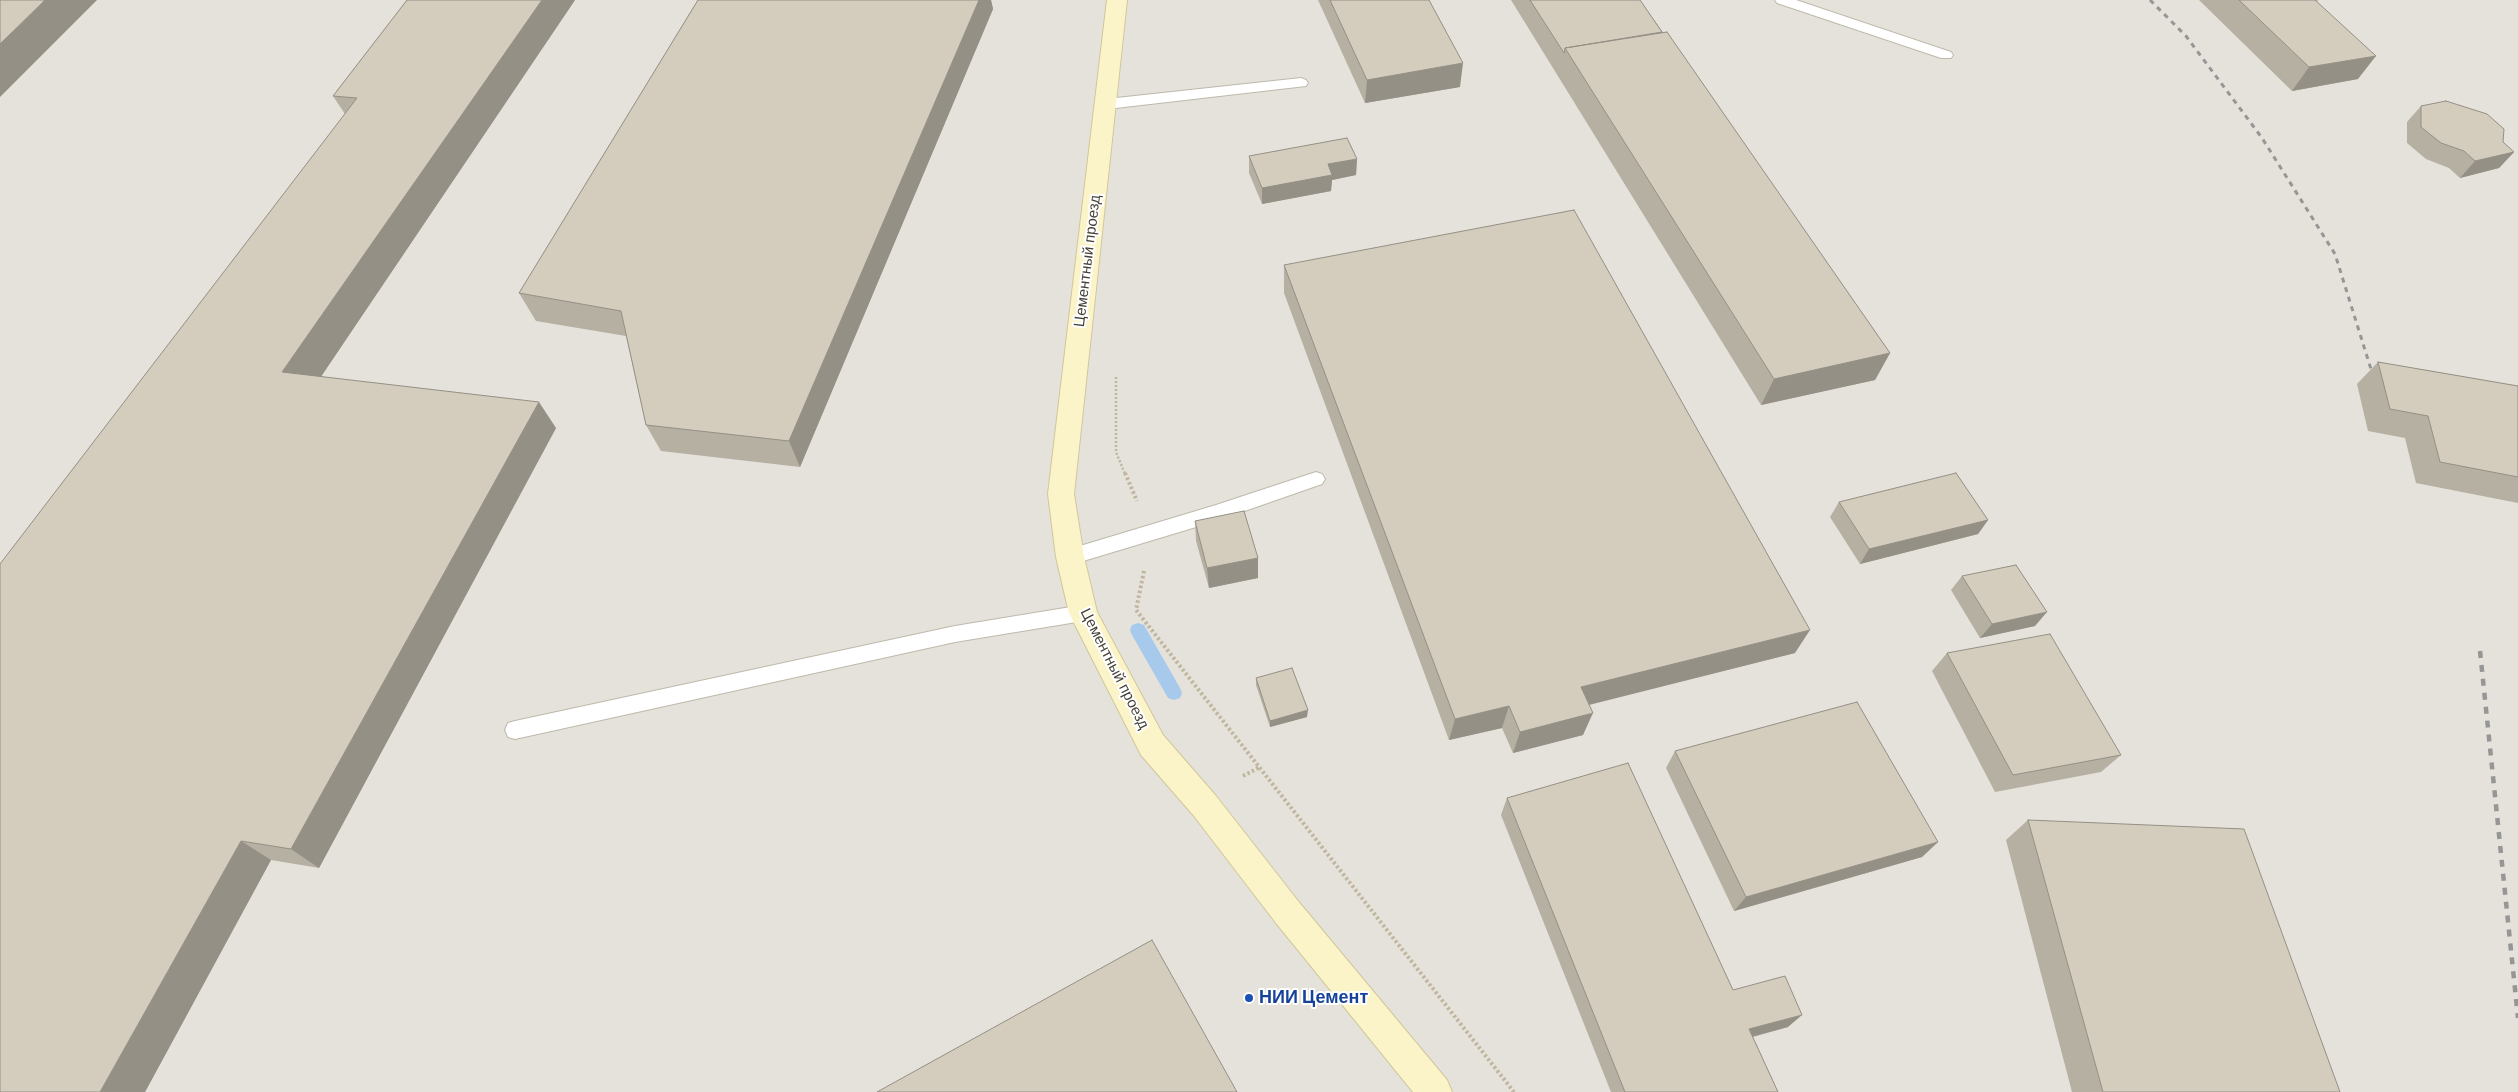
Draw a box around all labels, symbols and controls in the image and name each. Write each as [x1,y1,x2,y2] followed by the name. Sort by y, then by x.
[1071,194,1105,328] street label: Цементный проезд
[1076,606,1152,732] street label: Цементный проезд
[1259,987,1368,1009] place label: НИИ Цемент
[1243,992,1255,1004] marker: НИИ Цемент

